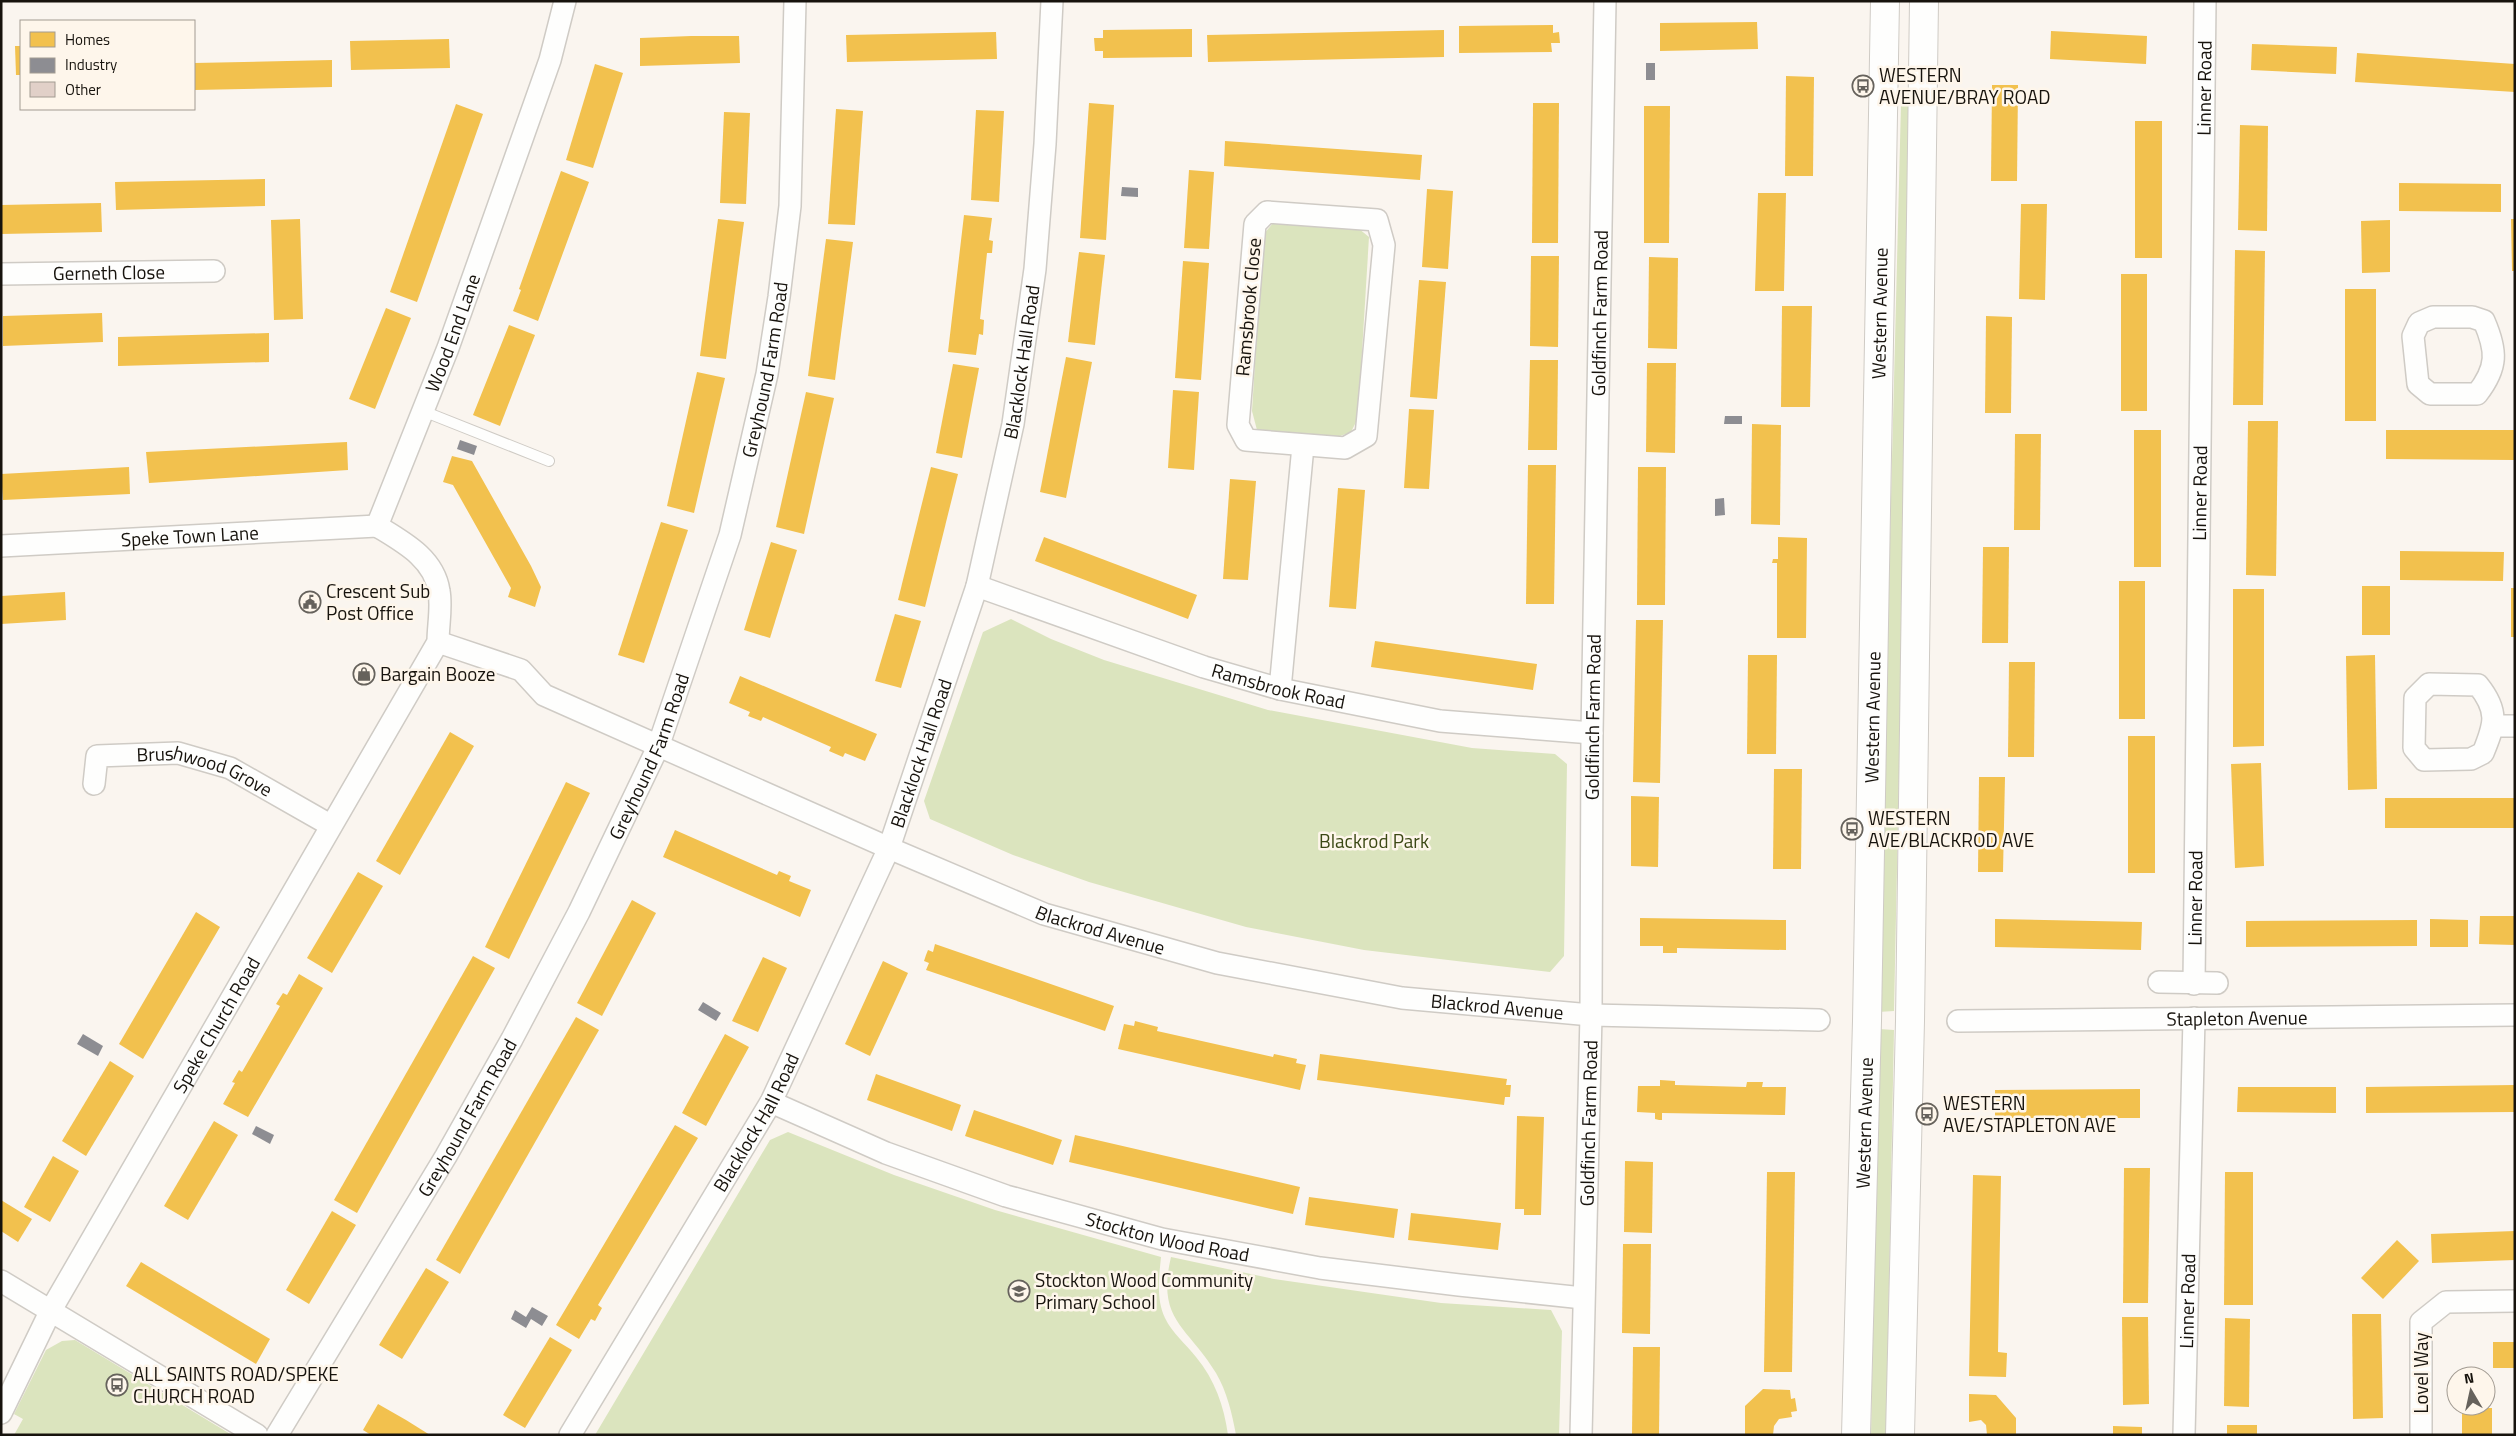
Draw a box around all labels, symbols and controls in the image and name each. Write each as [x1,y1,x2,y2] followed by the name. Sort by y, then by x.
[20,20,195,110] legend
[65,28,110,51] text: Homes
[2188,40,2219,136] street label: Linner Road
[65,53,117,76] text: Industry
[1879,60,2050,111] place label: WESTERN AVENUE/BRAY ROAD
[1851,74,1875,98] bus stop icon: WESTERN AVENUE/BRAY ROAD
[65,78,101,101] text: Other
[1583,230,1615,397] street label: Goldfinch Farm Road
[1227,237,1268,377] street label: Ramsbrook Close
[1863,247,1895,379] street label: Western Avenue
[53,257,165,287] street label: Gerneth Close
[417,270,487,396] street label: Wood End Lane
[733,280,795,460] street label: Greyhound Farm Road
[995,283,1047,442] street label: Blacklock Hall Road
[2184,445,2214,541] street label: Linner Road
[120,517,259,554] street label: Speke Town Lane
[326,576,430,627] place label: Crescent Sub Post Office
[298,590,322,614] public building icon: Crescent Sub Post Office
[1577,634,1608,800] street label: Goldfinch Farm Road
[1856,651,1888,783] street label: Western Avenue
[1208,655,1348,716] street label: Ramsbrook Road
[380,659,495,688] place label: Bargain Booze
[352,662,376,686] shop icon: Bargain Booze
[601,669,696,844] street label: Greyhound Farm Road
[882,675,959,831] street label: Blacklock Hall Road
[136,737,278,803] street label: Brushwood Grove
[1868,803,2034,854] place label: WESTERN AVE/BLACKROD AVE
[1840,817,1864,841] bus stop icon: WESTERN AVE/BLACKROD AVE
[1319,826,1429,855] park label: Blackrod Park
[2179,850,2209,946] street label: Linner Road
[1031,897,1169,962] street label: Blackrod Avenue
[165,951,267,1098] street label: Speke Church Road
[1430,986,1565,1026] street label: Blackrod Avenue
[2166,1002,2308,1033] street label: Stapleton Avenue
[410,1033,524,1202] street label: Greyhound Farm Road
[1571,1040,1604,1207] street label: Goldfinch Farm Road
[705,1048,806,1197] street label: Blacklock Hall Road
[1848,1057,1880,1189] street label: Western Avenue
[1943,1088,2116,1139] place label: WESTERN AVE/STAPLETON AVE
[1915,1102,1939,1126] bus stop icon: WESTERN AVE/STAPLETON AVE
[1082,1204,1252,1269] street label: Stockton Wood Road
[2171,1253,2202,1349] street label: Linner Road
[1035,1265,1253,1316] place label: Stockton Wood Community Primary School
[1007,1279,1031,1303] school or university icon: Stockton Wood Community Primary School
[2406,1332,2435,1414] street label: Lovel Way
[133,1359,339,1410] place label: ALL SAINTS ROAD/SPEKE CHURCH ROAD
[2446,1366,2496,1416] north arrow
[2462,1367,2475,1389] text: N
[105,1373,129,1397] bus stop icon: ALL SAINTS ROAD/SPEKE CHURCH ROAD

